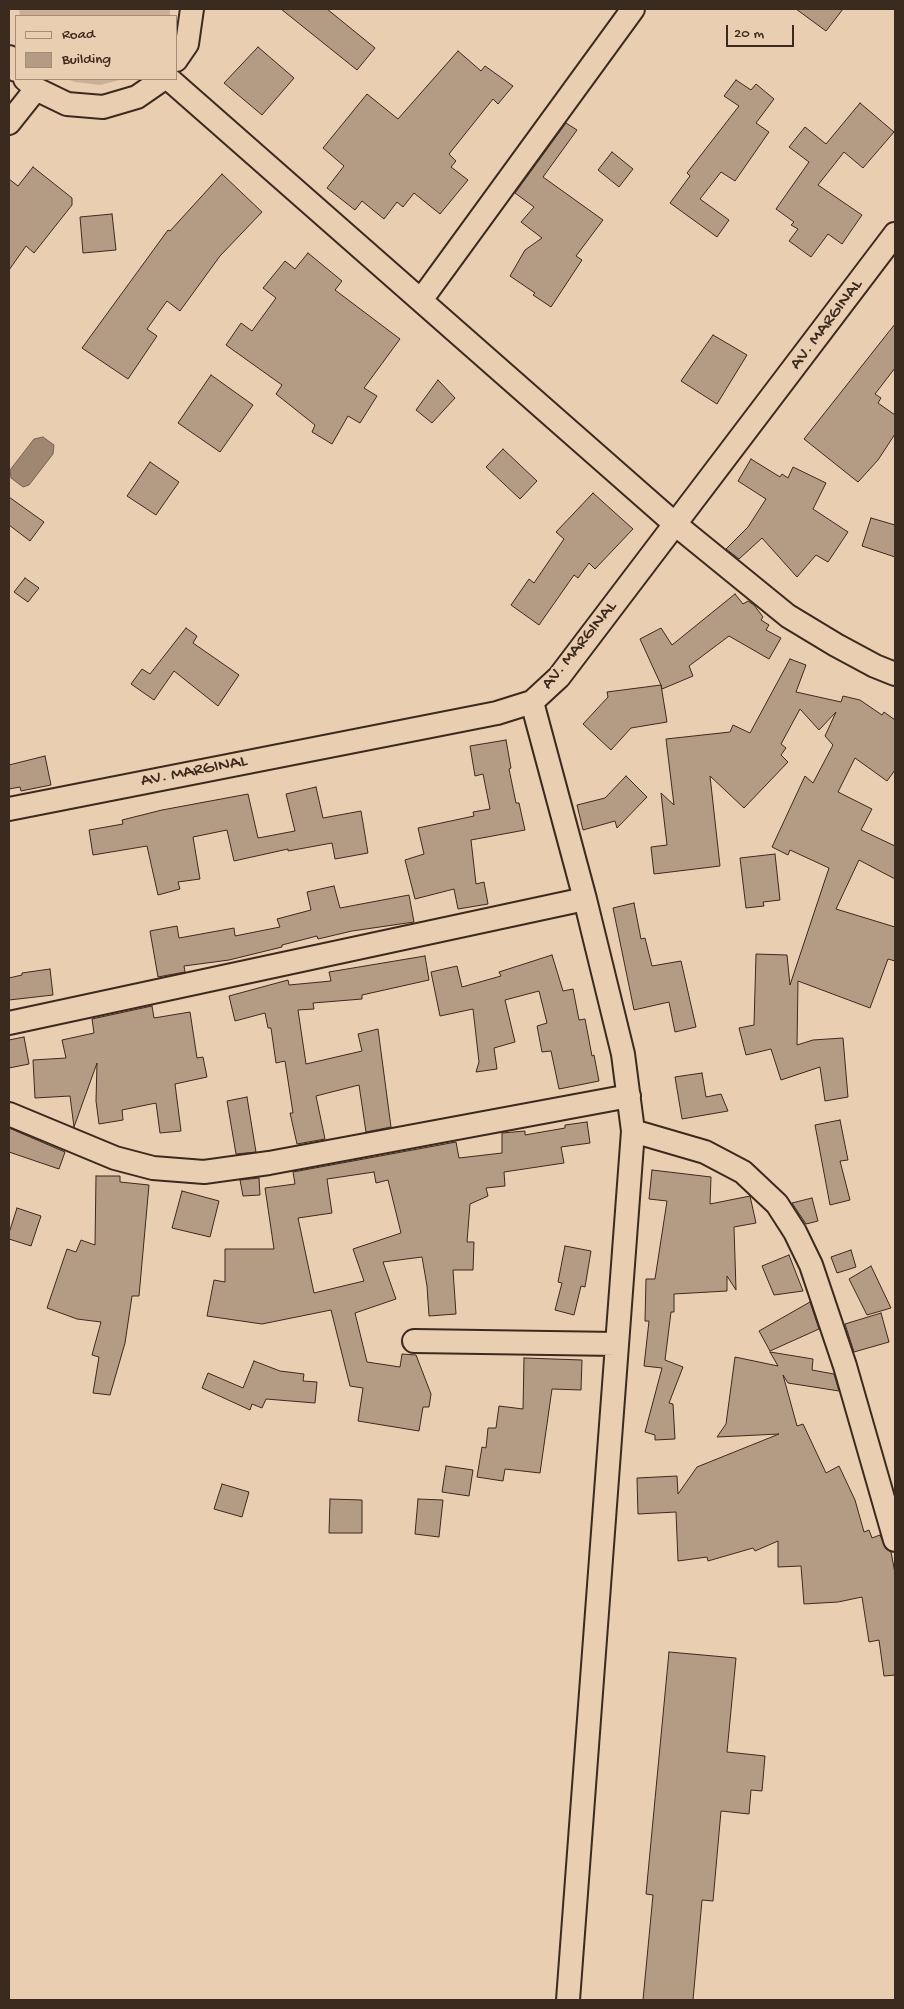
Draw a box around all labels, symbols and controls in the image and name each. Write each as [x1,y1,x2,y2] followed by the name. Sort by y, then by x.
[15,15,178,80] legend
[729,15,796,47] scale bar
[734,25,764,43] text: 20 m
[62,26,95,44] text: Road
[62,51,111,69] text: Building
[786,275,868,375] street label: AV. MARGINAL
[538,597,622,695] street label: AV. MARGINAL
[139,751,249,793] street label: AV. MARGINAL

